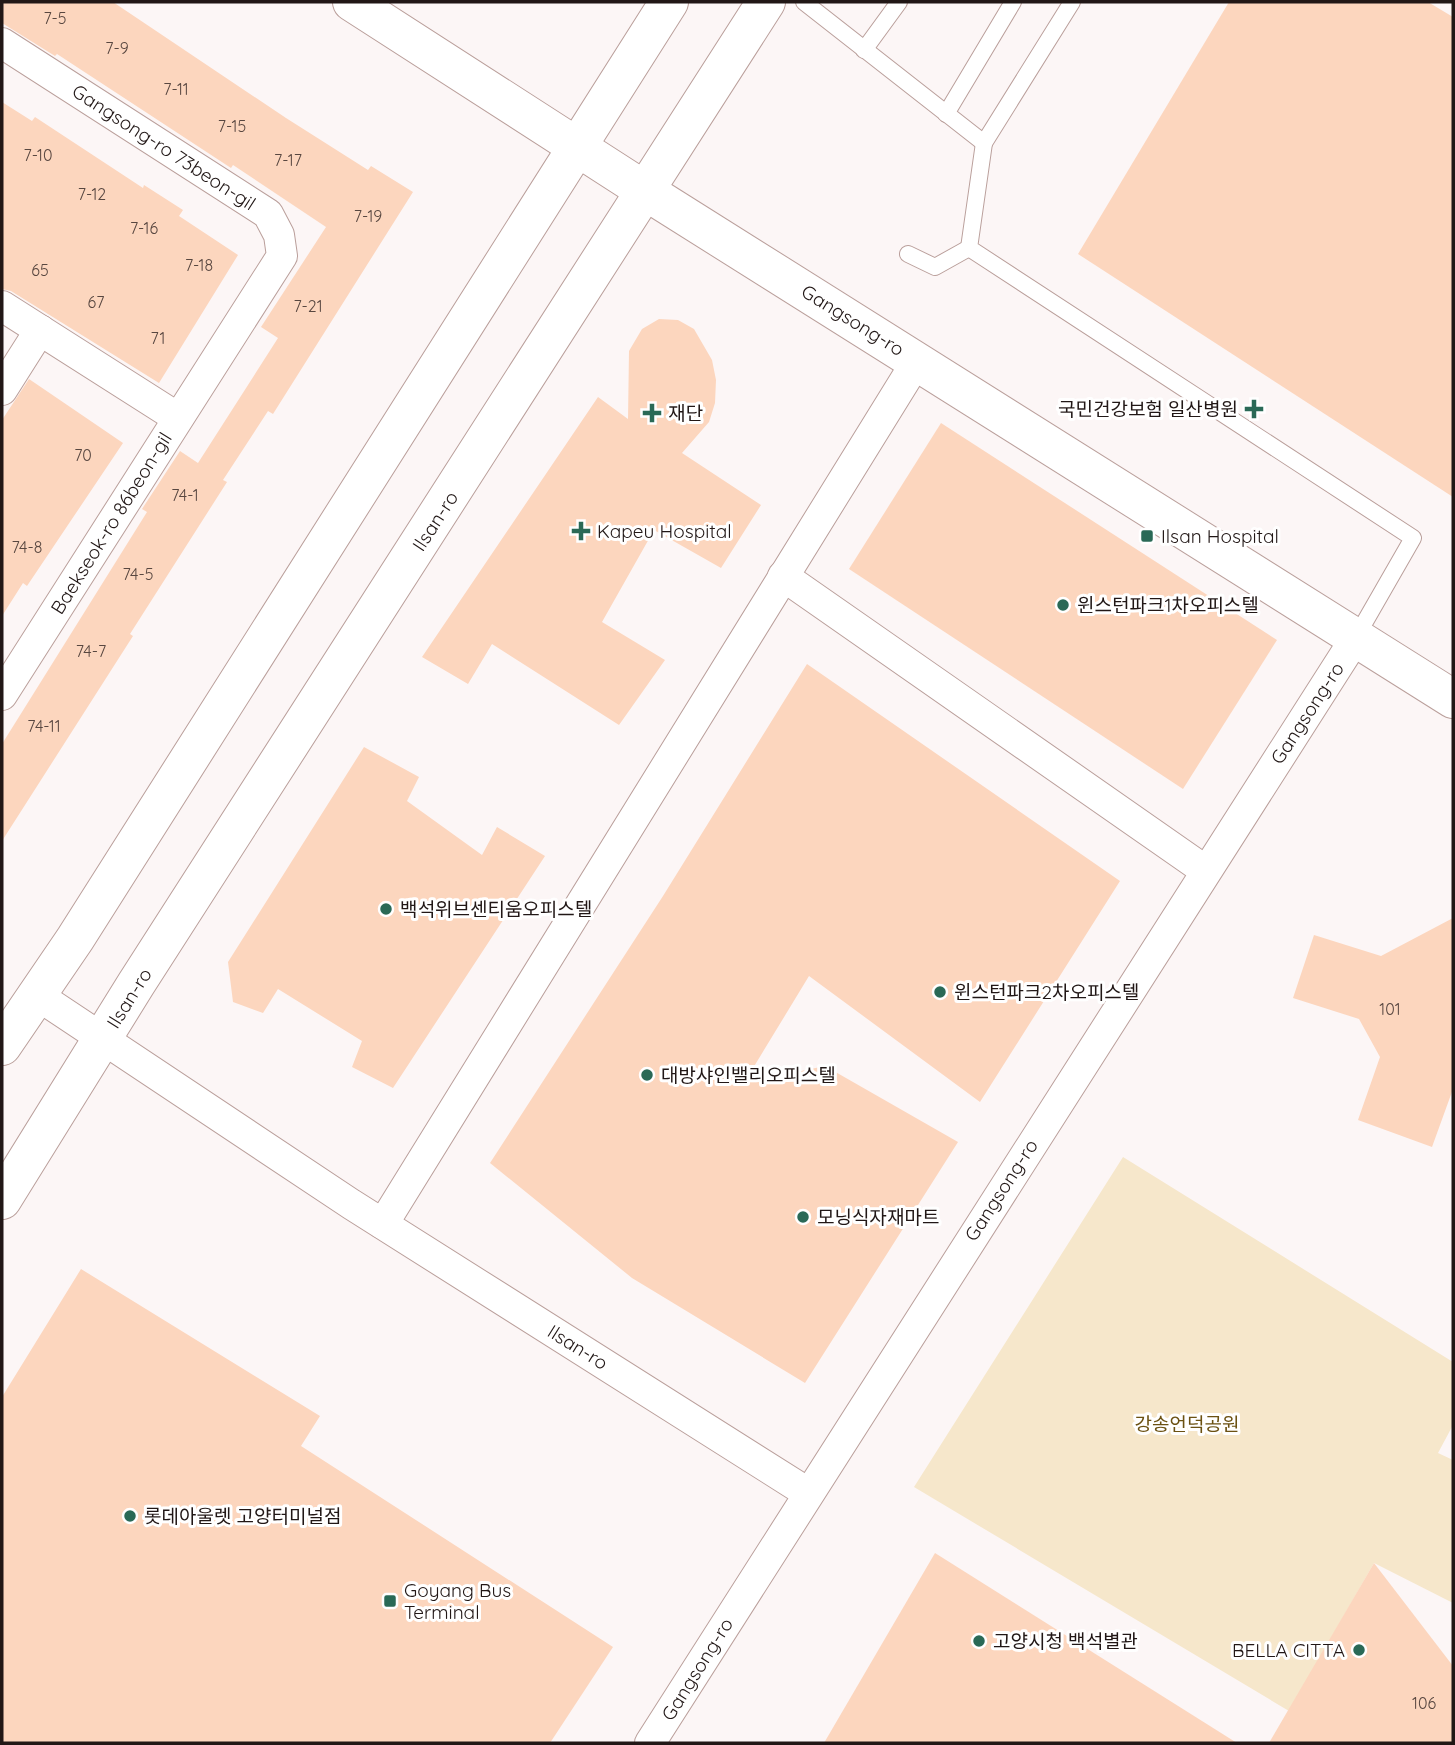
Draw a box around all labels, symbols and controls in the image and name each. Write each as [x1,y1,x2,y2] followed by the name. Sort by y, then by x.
[43,8,67,28] house number: 7-5
[105,38,129,58] house number: 7-9
[68,79,260,215] street label: Gangsong-ro 73beon-gil
[163,79,189,99] house number: 7-11
[218,116,246,136] house number: 7-15
[23,145,53,165] house number: 7-10
[274,150,302,170] house number: 7-17
[78,184,106,204] house number: 7-12
[354,206,382,226] house number: 7-19
[130,218,158,238] house number: 7-16
[185,255,213,275] house number: 7-18
[31,260,49,280] house number: 65
[797,279,909,361] street label: Gangsong-ro
[88,292,104,312] house number: 67
[293,296,323,316] house number: 7-21
[151,328,165,348] house number: 71
[1058,397,1238,421] place label: 국민건강보험 일산병원
[1244,399,1264,419] marker: 국민건강보험 일산병원
[668,401,703,425] place label: 재단
[642,403,662,423] marker: 재단
[45,428,177,618] street label: Baekseok-ro 86beon-gil
[74,445,92,465] house number: 70
[171,485,199,505] house number: 74-1
[407,487,463,555] street label: Ilsan-ro
[597,519,732,543] place label: Kapeu Hospital
[571,521,591,541] marker: Kapeu Hospital
[1161,524,1279,548] place label: Ilsan Hospital
[1139,528,1155,544] marker: Ilsan Hospital
[12,537,42,557] house number: 74-8
[123,564,153,584] house number: 74-5
[1077,593,1259,617] place label: 윈스턴파크1차오피스텔
[1055,597,1071,613] marker: 윈스턴파크1차오피스텔
[76,641,106,661] house number: 74-7
[1265,658,1349,768] street label: Gangsong-ro
[27,716,61,736] house number: 74-11
[400,897,592,921] place label: 백석위브센티움오피스텔
[378,901,394,917] marker: 백석위브센티움오피스텔
[101,963,157,1033] street label: Ilsan-ro
[954,980,1139,1004] place label: 윈스턴파크2차오피스텔
[932,984,948,1000] marker: 윈스턴파크2차오피스텔
[1379,999,1401,1019] house number: 101
[661,1063,836,1087] place label: 대방샤인밸리오피스텔
[639,1067,655,1083] marker: 대방샤인밸리오피스텔
[959,1135,1043,1245] street label: Gangsong-ro
[817,1205,939,1229] place label: 모닝식자재마트
[795,1209,811,1225] marker: 모닝식자재마트
[543,1319,613,1375] street label: Ilsan-ro
[1135,1412,1239,1436] park label: 강송언덕공원
[144,1504,341,1528] place label: 롯데아울렛 고양터미널점
[122,1508,138,1524] marker: 롯데아울렛 고양터미널점
[404,1578,511,1624] place label: Goyang Bus Terminal
[382,1593,398,1609] marker: Goyang Bus Terminal
[656,1613,738,1725] street label: Gangsong-ro
[993,1629,1138,1653] place label: 고양시청 백석별관
[971,1633,987,1649] marker: 고양시청 백석별관
[1232,1638,1345,1662] place label: BELLA CITTA
[1351,1642,1367,1658] marker: BELLA CITTA
[1412,1693,1436,1713] house number: 106

